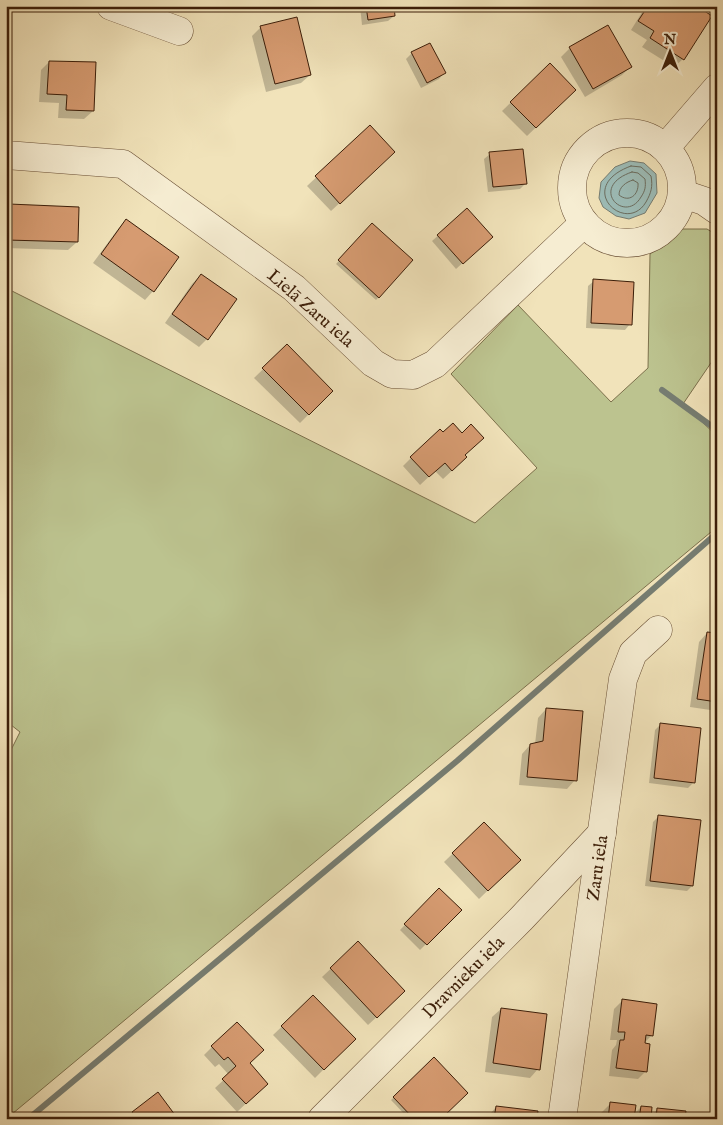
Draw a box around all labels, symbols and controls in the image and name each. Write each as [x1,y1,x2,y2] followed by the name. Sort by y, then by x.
[646,28,696,78] north arrow
[663,31,676,49] text: N
[262,265,359,354] street label: Lielā Zaru iela
[583,834,614,902] street label: Zaru iela
[418,932,510,1024] street label: Dravnieku iela

